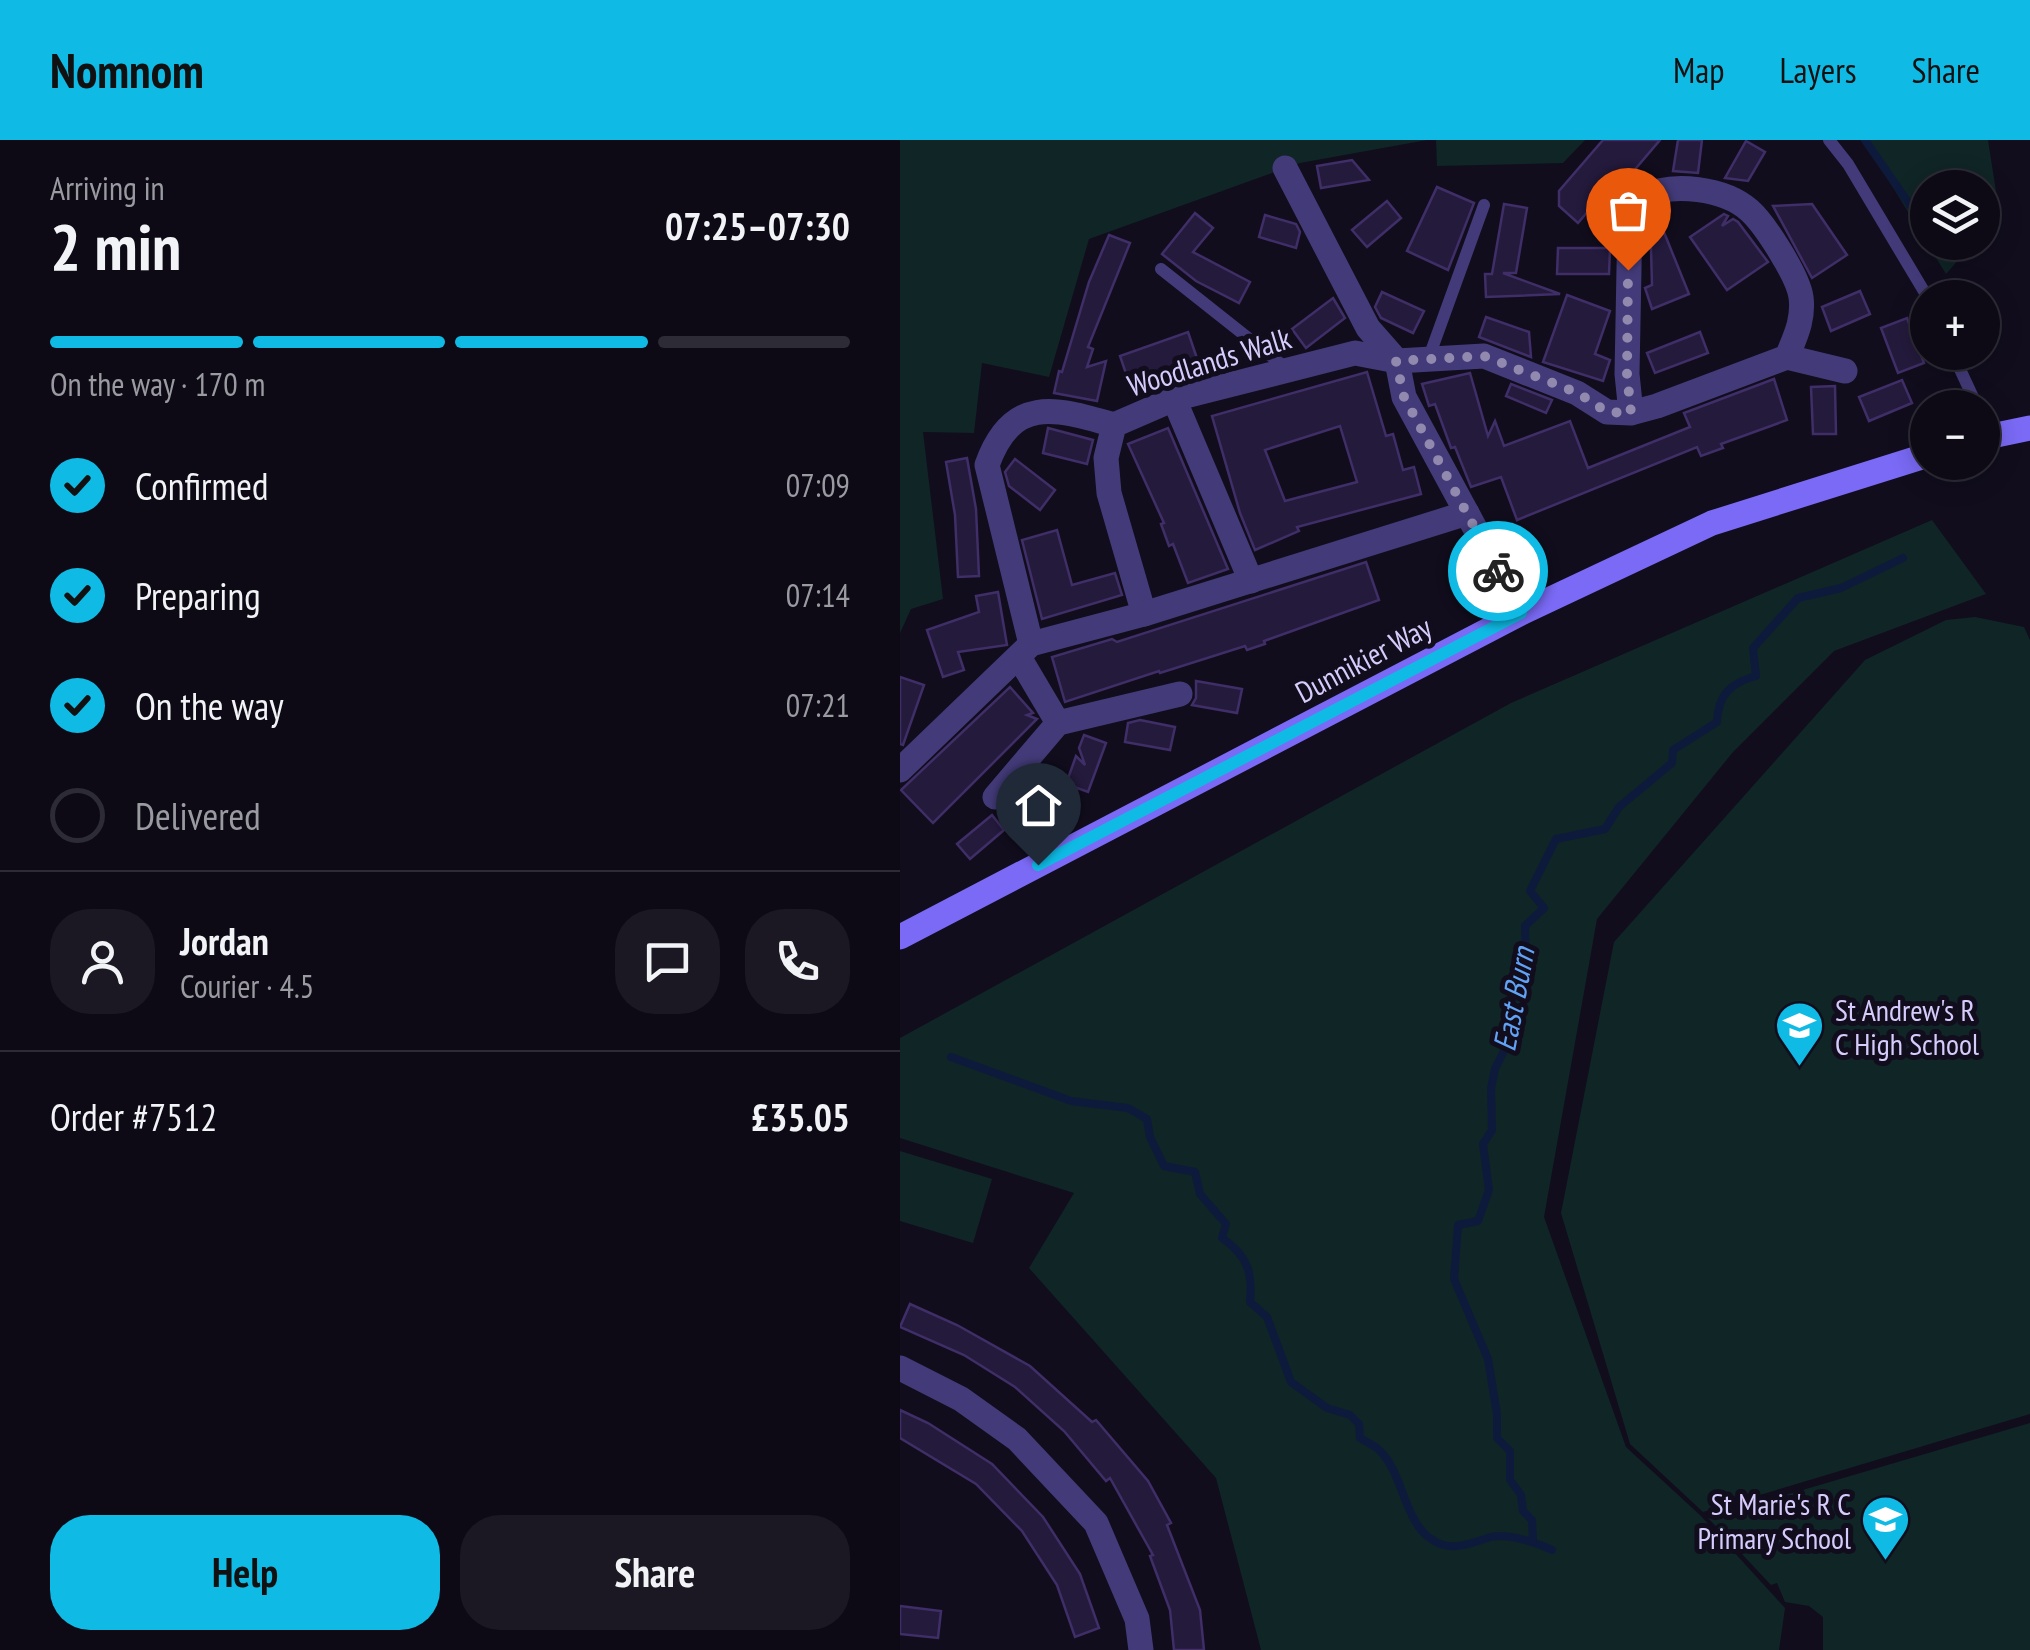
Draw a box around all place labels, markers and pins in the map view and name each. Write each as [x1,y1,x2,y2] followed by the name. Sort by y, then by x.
[1586,168,1671,271] pin
[996,763,1081,866] pin
[1835,990,1979,1063] place label: St Andrew's R C High School
[1774,1000,1826,1068] school or university icon: St Andrew's R C High School
[1697,1484,1851,1557] place label: St Marie's R C Primary School
[1860,1494,1912,1562] school or university icon: St Marie's R C Primary School

